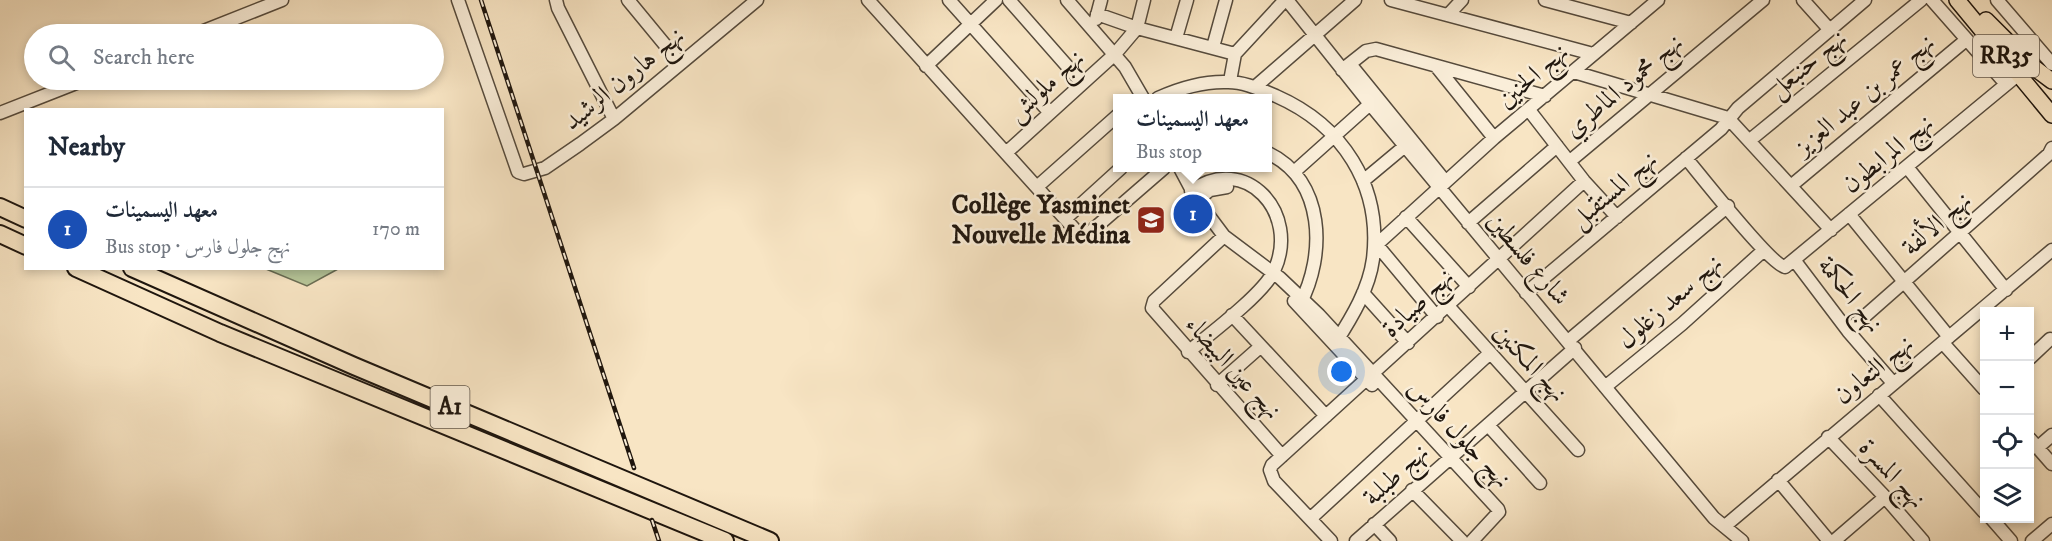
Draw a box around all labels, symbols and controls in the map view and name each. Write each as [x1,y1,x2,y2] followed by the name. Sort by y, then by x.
[556,20,695,143] street label: نهج هارون الرشيد
[1762,22,1858,110] street label: نهج حنبعل
[24,24,444,90] search box
[1558,27,1694,150] street label: نهج محمود الماطري
[1786,27,1946,170] street label: نهج عمر بن عبد العزيز
[1973,35,2039,77] road number: RR35
[1490,36,1580,120] street label: نهج الحنين
[45,41,78,74] icon: search
[1000,42,1096,134] street label: نهج ملولش
[93,44,195,71] text: Search here
[1113,94,1272,172] popup
[1136,106,1249,133] text: معهد اليسمينات
[1835,107,1944,206] street label: نهج المرابطون
[48,131,125,164] text: Nearby
[1136,140,1202,165] text: Bus stop
[1563,144,1669,241] street label: نهج المستقبل
[1893,182,1983,268] street label: نهج الألفة
[952,189,1131,252] place label: Collège Yasminet Nouvelle Médina
[1174,192,1212,236] pin: 1
[105,197,218,224] text: معهد اليسمينات
[1135,204,1167,236] school or university icon: Collège Yasminet Nouvelle Médina
[1476,205,1577,315] street label: شارع فلسطين
[64,217,71,242] text: 1
[372,217,420,242] text: 170 m
[105,235,290,260] text: Bus stop · نهج جلول فارس
[1610,247,1734,361] street label: نهج سعد زغلول
[1805,250,1890,344] street label: نهج الحكمة
[1375,261,1465,349] street label: نهج صيادة
[1980,307,2034,523] map controls
[1980,307,2034,361] button: +
[1173,309,1288,431] street label: نهج عين البيضاء
[1481,316,1574,414] street label: نهج المكنين
[1827,328,1924,417] street label: نهج التعاون
[1327,357,1356,386] your location
[1980,361,2034,415] button: −
[1396,372,1518,500] street label: نهج جلول فارس
[430,386,470,428] road number: A1
[1980,415,2034,469] button: locate
[1847,432,1933,520] street label: نهج المسرة
[1356,437,1440,518] street label: نهج طبلبة
[1980,469,2034,523] button: layers

